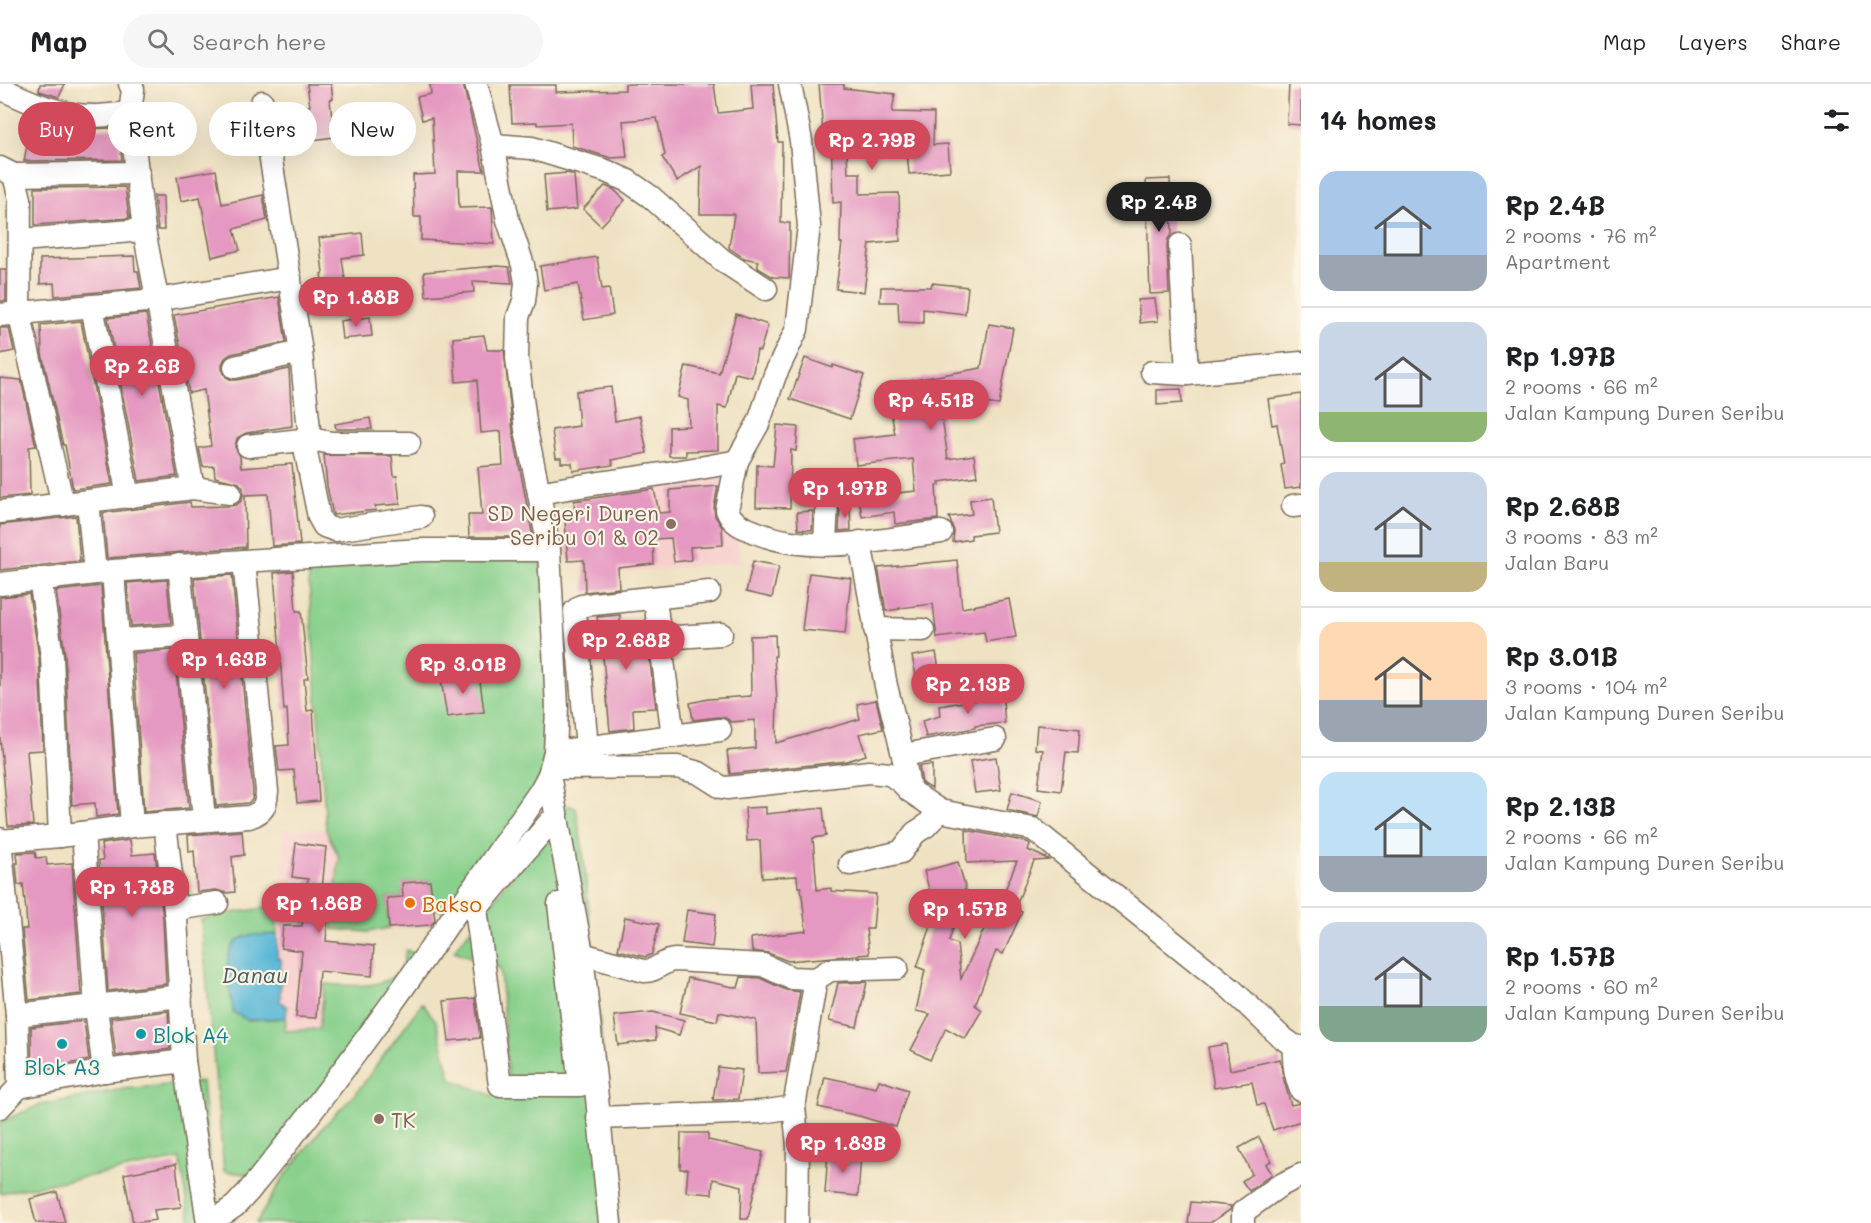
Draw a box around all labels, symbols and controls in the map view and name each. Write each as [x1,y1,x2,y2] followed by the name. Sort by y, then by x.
[123,14,543,68] search box
[30,23,87,59] text: Map
[144,25,177,58] icon: search
[192,27,326,56] text: Search here
[1603,28,1646,55] text: Map
[1679,28,1748,55] text: Layers
[1781,28,1841,55] text: Share
[18,102,96,156] chip: Buy
[108,102,197,156] chip: Rent
[209,102,317,156] chip: Filters
[329,102,416,156] chip: New
[1319,103,1437,137] text: 14 homes
[1820,104,1853,137] icon: filters
[810,120,934,171] pin: Rp 2.79B
[828,126,916,152] text: Rp 2.79B
[1104,182,1214,233] pin: Rp 2.4B
[1120,188,1198,214] text: Rp 2.4B
[1505,188,1605,222] text: Rp 2.4B
[1367,195,1439,267] icon: home
[1505,222,1657,248] text: 2 rooms · 76 m²
[1505,248,1611,274] text: Apartment
[294,277,418,328] pin: Rp 1.88B
[313,283,399,309] text: Rp 1.88B
[1505,339,1616,373] text: Rp 1.97B
[87,346,197,397] pin: Rp 2.6B
[1367,346,1439,418] icon: home
[104,352,180,378] text: Rp 2.6B
[1505,373,1658,399] text: 2 rooms · 66 m²
[869,380,993,431] pin: Rp 4.51B
[888,386,974,412] text: Rp 4.51B
[1505,399,1784,425] text: Jalan Kampung Duren Seribu
[783,468,907,519] pin: Rp 1.97B
[802,474,888,500] text: Rp 1.97B
[1505,489,1621,523] text: Rp 2.68B
[1367,496,1439,568] icon: home
[488,499,659,550] place label: SD Negeri Duren Seribu 01 & 02
[664,517,678,531] marker: SD Negeri Duren Seribu 01 & 02
[1505,523,1658,549] text: 3 rooms · 83 m²
[1505,549,1609,575] text: Jalan Baru
[564,620,688,671] pin: Rp 2.68B
[582,626,670,652] text: Rp 2.68B
[162,639,286,690] pin: Rp 1.63B
[1505,639,1618,673] text: Rp 3.01B
[401,644,525,695] pin: Rp 3.01B
[181,645,267,671] text: Rp 1.63B
[1367,646,1439,718] icon: home
[420,650,507,676] text: Rp 3.01B
[906,664,1030,715] pin: Rp 2.13B
[925,670,1011,696] text: Rp 2.13B
[1505,673,1667,699] text: 3 rooms · 104 m²
[1505,699,1784,725] text: Jalan Kampung Duren Seribu
[1505,789,1616,823] text: Rp 2.13B
[1367,796,1439,868] icon: home
[1505,823,1658,849] text: 2 rooms · 66 m²
[1505,849,1784,875] text: Jalan Kampung Duren Seribu
[70,867,194,918] pin: Rp 1.78B
[89,873,175,899] text: Rp 1.78B
[257,883,381,934] pin: Rp 1.86B
[276,889,362,915] text: Rp 1.86B
[903,889,1027,940] pin: Rp 1.57B
[422,890,482,917] place label: Bakso
[923,895,1007,921] text: Rp 1.57B
[403,896,417,910] marker: Bakso
[1505,939,1615,973] text: Rp 1.57B
[1367,946,1439,1018] icon: home
[222,960,288,989] water label: Danau
[1505,973,1658,999] text: 2 rooms · 60 m²
[1505,999,1784,1025] text: Jalan Kampung Duren Seribu
[153,1021,229,1048] place label: Blok A4
[134,1027,148,1041] marker: Blok A4
[55,1037,69,1051] marker: Blok A3
[24,1053,100,1080] place label: Blok A3
[391,1106,416,1133] place label: TK
[372,1112,386,1126] marker: TK
[781,1123,905,1174] pin: Rp 1.83B
[800,1129,886,1155] text: Rp 1.83B

